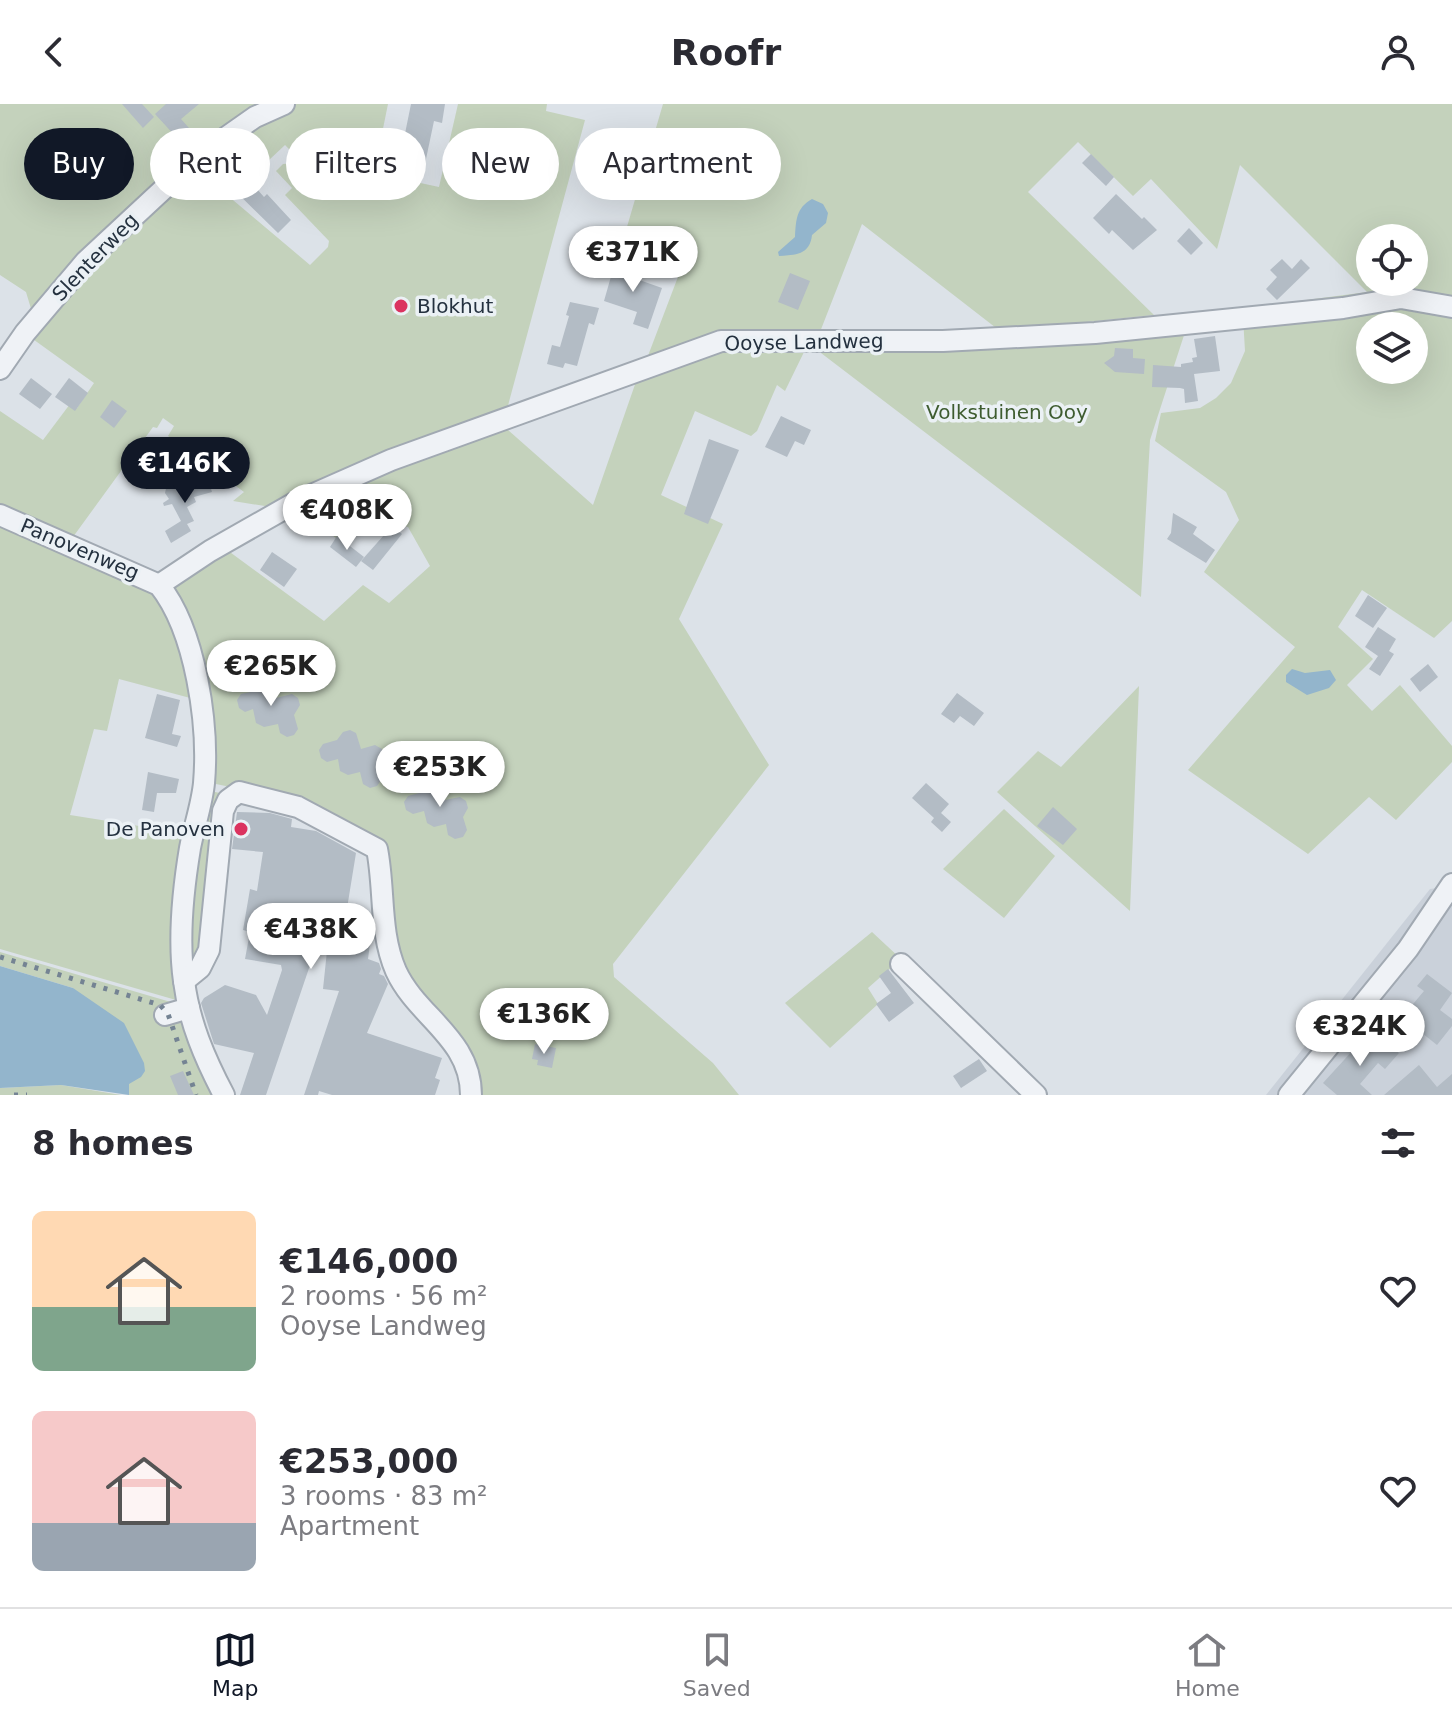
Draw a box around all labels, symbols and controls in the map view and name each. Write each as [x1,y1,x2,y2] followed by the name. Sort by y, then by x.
[32,30,76,74] icon: back
[1376,30,1420,74] icon: person
[671,32,781,73] text: Roofr
[24,128,134,200] chip: Buy
[150,128,270,200] chip: Rent
[286,128,426,200] chip: Filters
[442,128,559,200] chip: New
[575,128,781,200] chip: Apartment
[47,208,143,306] street label: Slenterweg
[1356,224,1428,384] map controls
[1356,224,1428,296] button: locate
[577,226,689,294] pin: €371K
[587,237,679,267] text: €371K
[417,294,493,318] place label: Blokhut
[392,297,410,315] marker: Blokhut
[1356,312,1428,384] button: layers
[724,329,884,355] street label: Ooyse Landweg
[926,400,1088,424] park label: Volkstuinen Ooy
[129,437,241,505] pin: €146K
[139,448,231,478] text: €146K
[291,484,403,552] pin: €408K
[301,495,393,525] text: €408K
[17,513,143,585] street label: Panovenweg
[215,640,327,708] pin: €265K
[225,651,317,681] text: €265K
[384,741,496,809] pin: €253K
[394,752,486,782] text: €253K
[106,817,225,841] place label: De Panoven
[232,820,250,838] marker: De Panoven
[255,903,367,971] pin: €438K
[265,914,357,944] text: €438K
[488,988,600,1056] pin: €136K
[498,999,590,1029] text: €136K
[1304,1000,1416,1068] pin: €324K
[1314,1011,1406,1041] text: €324K
[1376,1121,1420,1165] icon: filters
[32,1123,194,1163] text: 8 homes
[280,1241,459,1281] text: €146,000
[96,1243,192,1339] icon: home
[1376,1269,1420,1313] icon: heart
[280,1281,488,1311] text: 2 rooms · 56 m²
[280,1311,487,1341] text: Ooyse Landweg
[280,1441,459,1481] text: €253,000
[96,1443,192,1539] icon: home
[1376,1469,1420,1513] icon: heart
[280,1481,488,1511] text: 3 rooms · 83 m²
[280,1511,419,1541] text: Apartment
[212,1628,259,1701] tab: Map
[683,1628,751,1701] tab: Saved
[1175,1628,1240,1701] tab: Home

